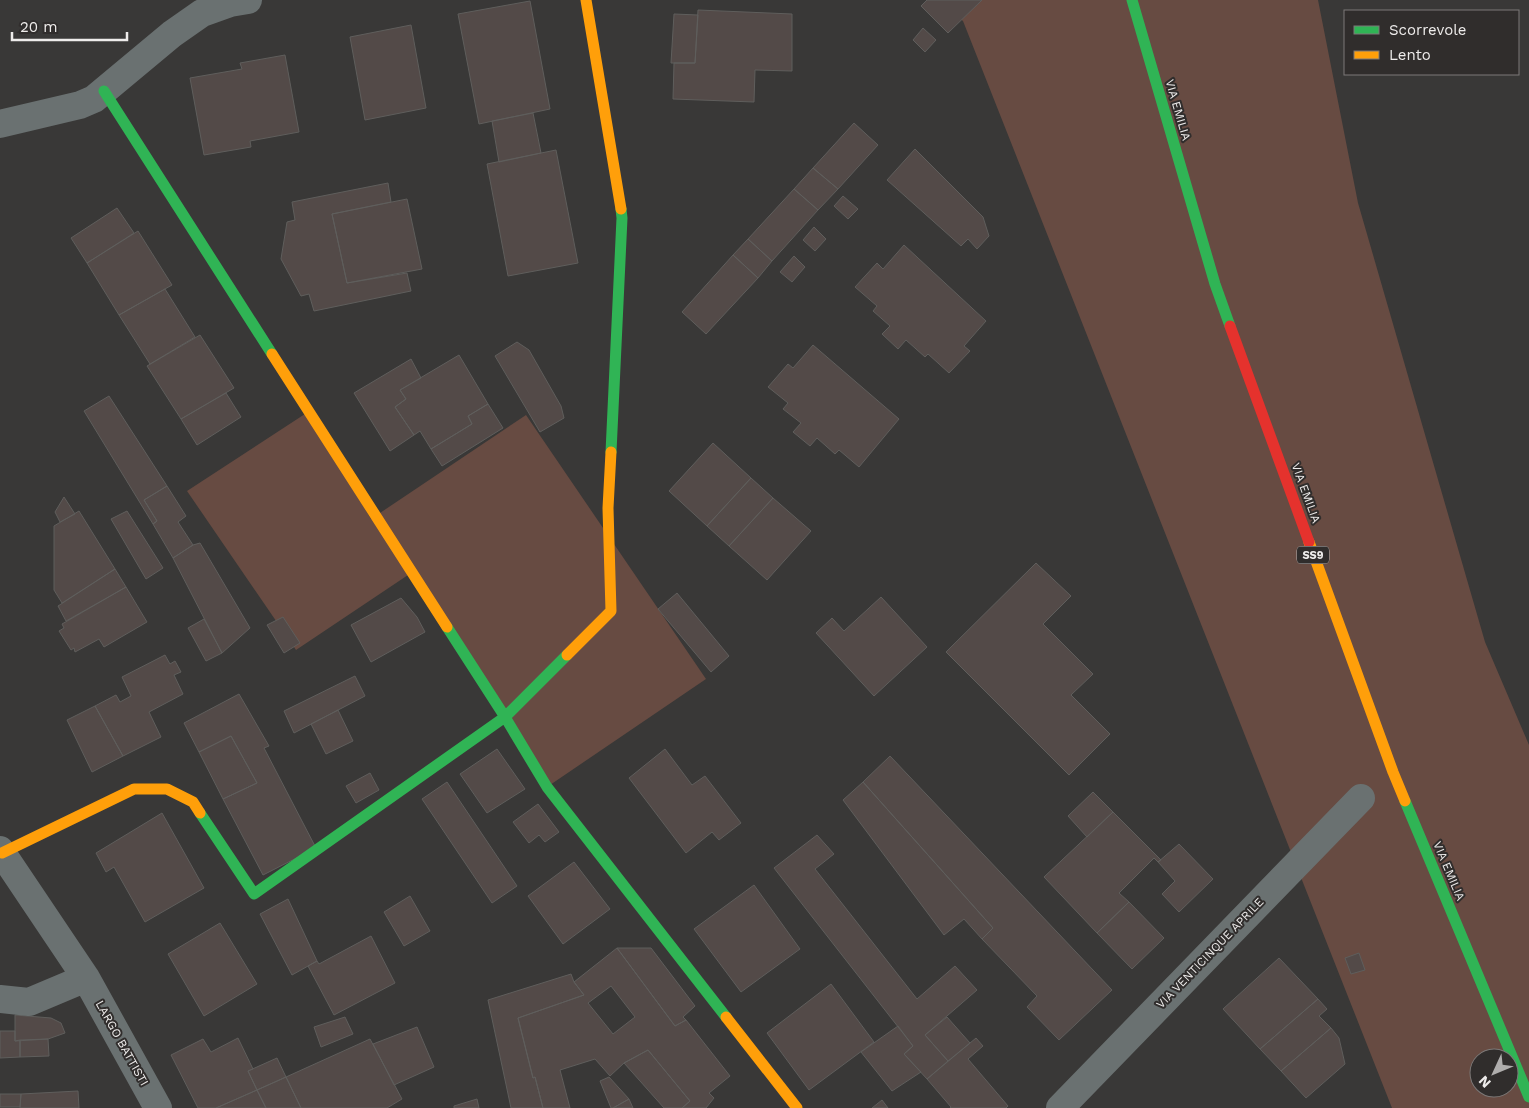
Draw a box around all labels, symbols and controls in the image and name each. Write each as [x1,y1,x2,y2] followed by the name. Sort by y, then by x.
[12,10,128,42] scale bar
[1344,10,1519,75] legend
[20,18,58,36] text: 20 m
[1389,21,1467,39] text: Scorrevole
[1389,46,1431,64] text: Lento
[1163,78,1193,142] street label: VIA EMILIA
[1289,461,1323,525] street label: VIA EMILIA
[1297,546,1329,564] road number: SS9
[1430,839,1468,903] street label: VIA EMILIA
[1153,895,1267,1011] street label: VIA VENTICINQUE APRILE
[93,998,151,1088] street label: LARGO BATTISTI
[1469,1048,1519,1098] north arrow
[1475,1073,1494,1091] text: N

